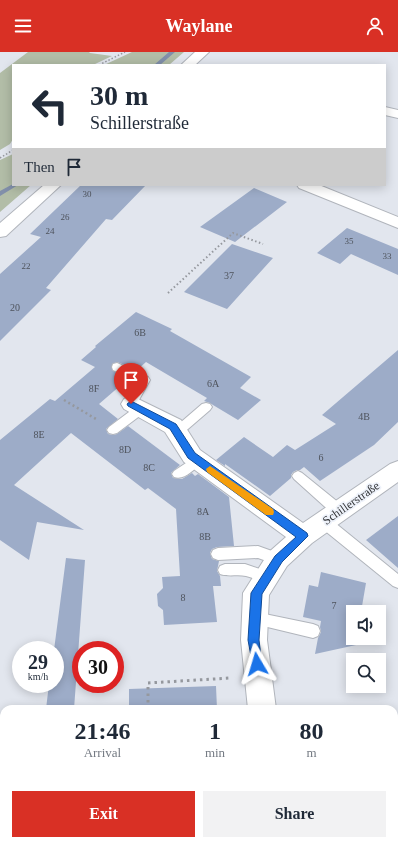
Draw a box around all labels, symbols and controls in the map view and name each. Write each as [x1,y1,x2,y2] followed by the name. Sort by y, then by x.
[12,15,34,37] icon: menu
[364,15,386,37] icon: person
[165,16,233,36] text: Waylane
[24,80,76,132] icon: left
[90,80,148,111] text: 30 m
[90,113,189,133] text: Schillerstraße
[63,156,85,178] icon: arrive
[24,159,55,175] text: Then
[83,189,92,199] house number: 30
[61,212,70,222] house number: 26
[46,226,55,236] house number: 24
[345,236,354,246] house number: 35
[383,251,392,261] house number: 33
[22,261,31,271] house number: 22
[224,270,234,281] house number: 37
[10,302,20,313] house number: 20
[134,327,146,338] house number: 6B
[114,363,148,404] pin
[120,369,142,391] icon: arrive
[207,378,220,389] house number: 6A
[89,383,100,394] house number: 8F
[358,411,370,422] house number: 4B
[33,429,45,440] house number: 8E
[119,444,131,455] house number: 8D
[319,452,324,463] house number: 6
[143,462,155,473] house number: 8C
[320,478,382,528] street label: Schillerstraße
[197,506,210,517] house number: 8A
[199,531,211,542] house number: 8B
[181,592,186,603] house number: 8
[332,600,337,611] house number: 7
[346,605,386,693] map controls
[346,605,386,645] button: sound
[72,641,124,693] speed limit sign: 30
[236,643,278,685] position arrow
[28,651,48,673] text: 29
[346,653,386,693] button: search
[28,671,48,682] text: km/h
[74,718,130,744] text: 21:46
[209,718,221,744] text: 1
[300,718,324,744] text: 80
[84,745,121,760] text: Arrival
[205,745,225,760] text: min
[306,745,317,760] text: m
[12,791,195,837] button: Exit
[203,791,386,837] button: Share

